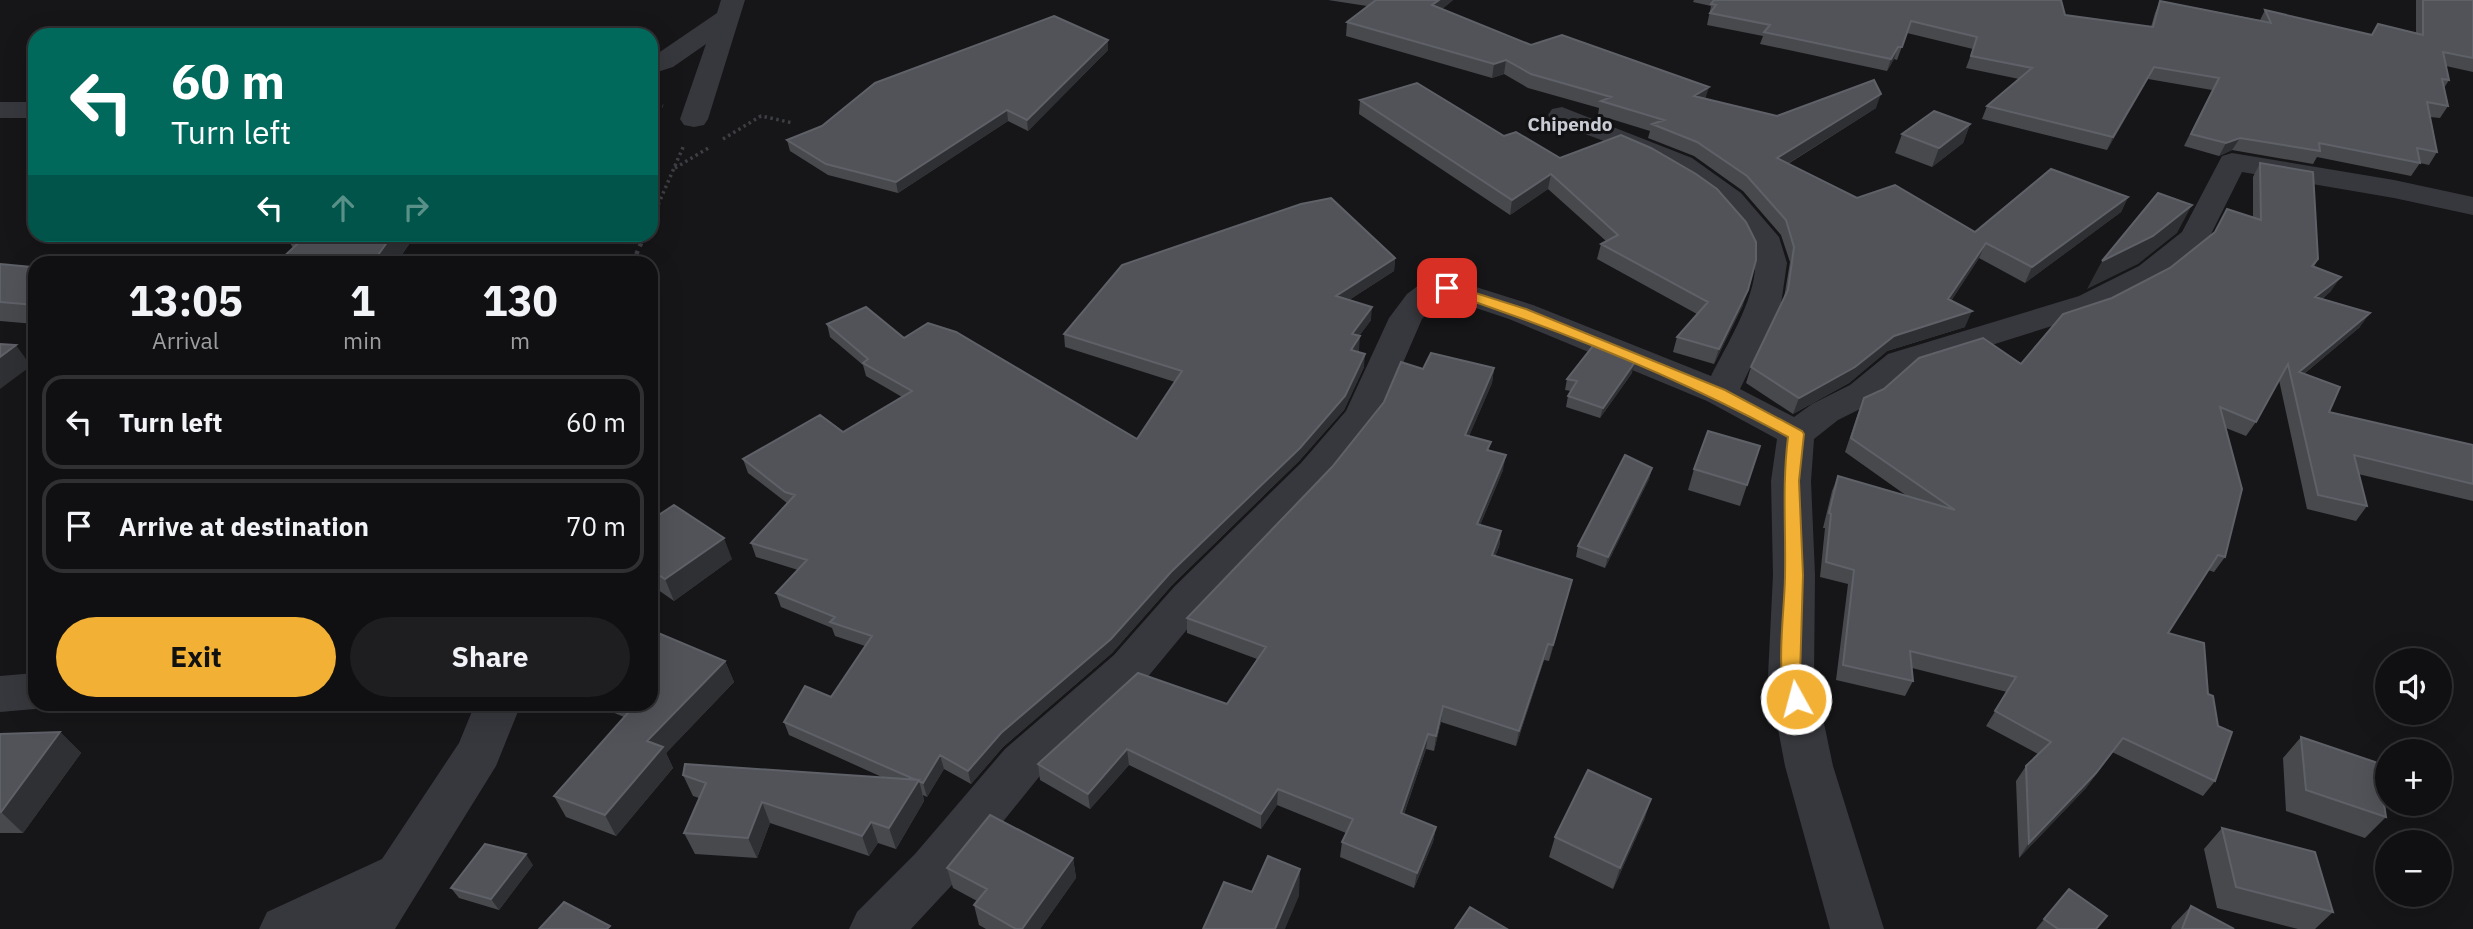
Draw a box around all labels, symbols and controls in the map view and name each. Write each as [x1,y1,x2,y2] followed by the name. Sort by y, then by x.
[171,49,285,112] text: 60 m
[56,56,147,147] icon: left
[171,111,291,153] text: Turn left
[1528,112,1613,136] district label: Chipendo
[251,189,289,227] icon: left
[324,189,362,227] icon: ahead
[397,189,435,227] icon: right
[1417,258,1477,318] pin
[1428,269,1466,307] icon: arrive
[128,273,243,328] text: 13:05
[350,273,375,328] text: 1
[482,273,558,328] text: 130
[152,325,219,355] text: Arrival
[343,325,382,355] text: min
[510,325,530,355] text: m
[60,403,98,441] icon: left
[119,405,222,439] text: Turn left
[566,405,626,439] text: 60 m
[60,507,98,545] icon: arrive
[119,509,369,543] text: Arrive at destination
[566,509,626,543] text: 70 m
[56,617,336,697] button: Exit
[350,617,630,697] button: Share
[2375,648,2452,907] map controls
[2375,648,2452,725] button: sound
[1759,662,1833,736] position arrow
[2375,739,2452,816] button: +
[2375,830,2452,907] button: −

